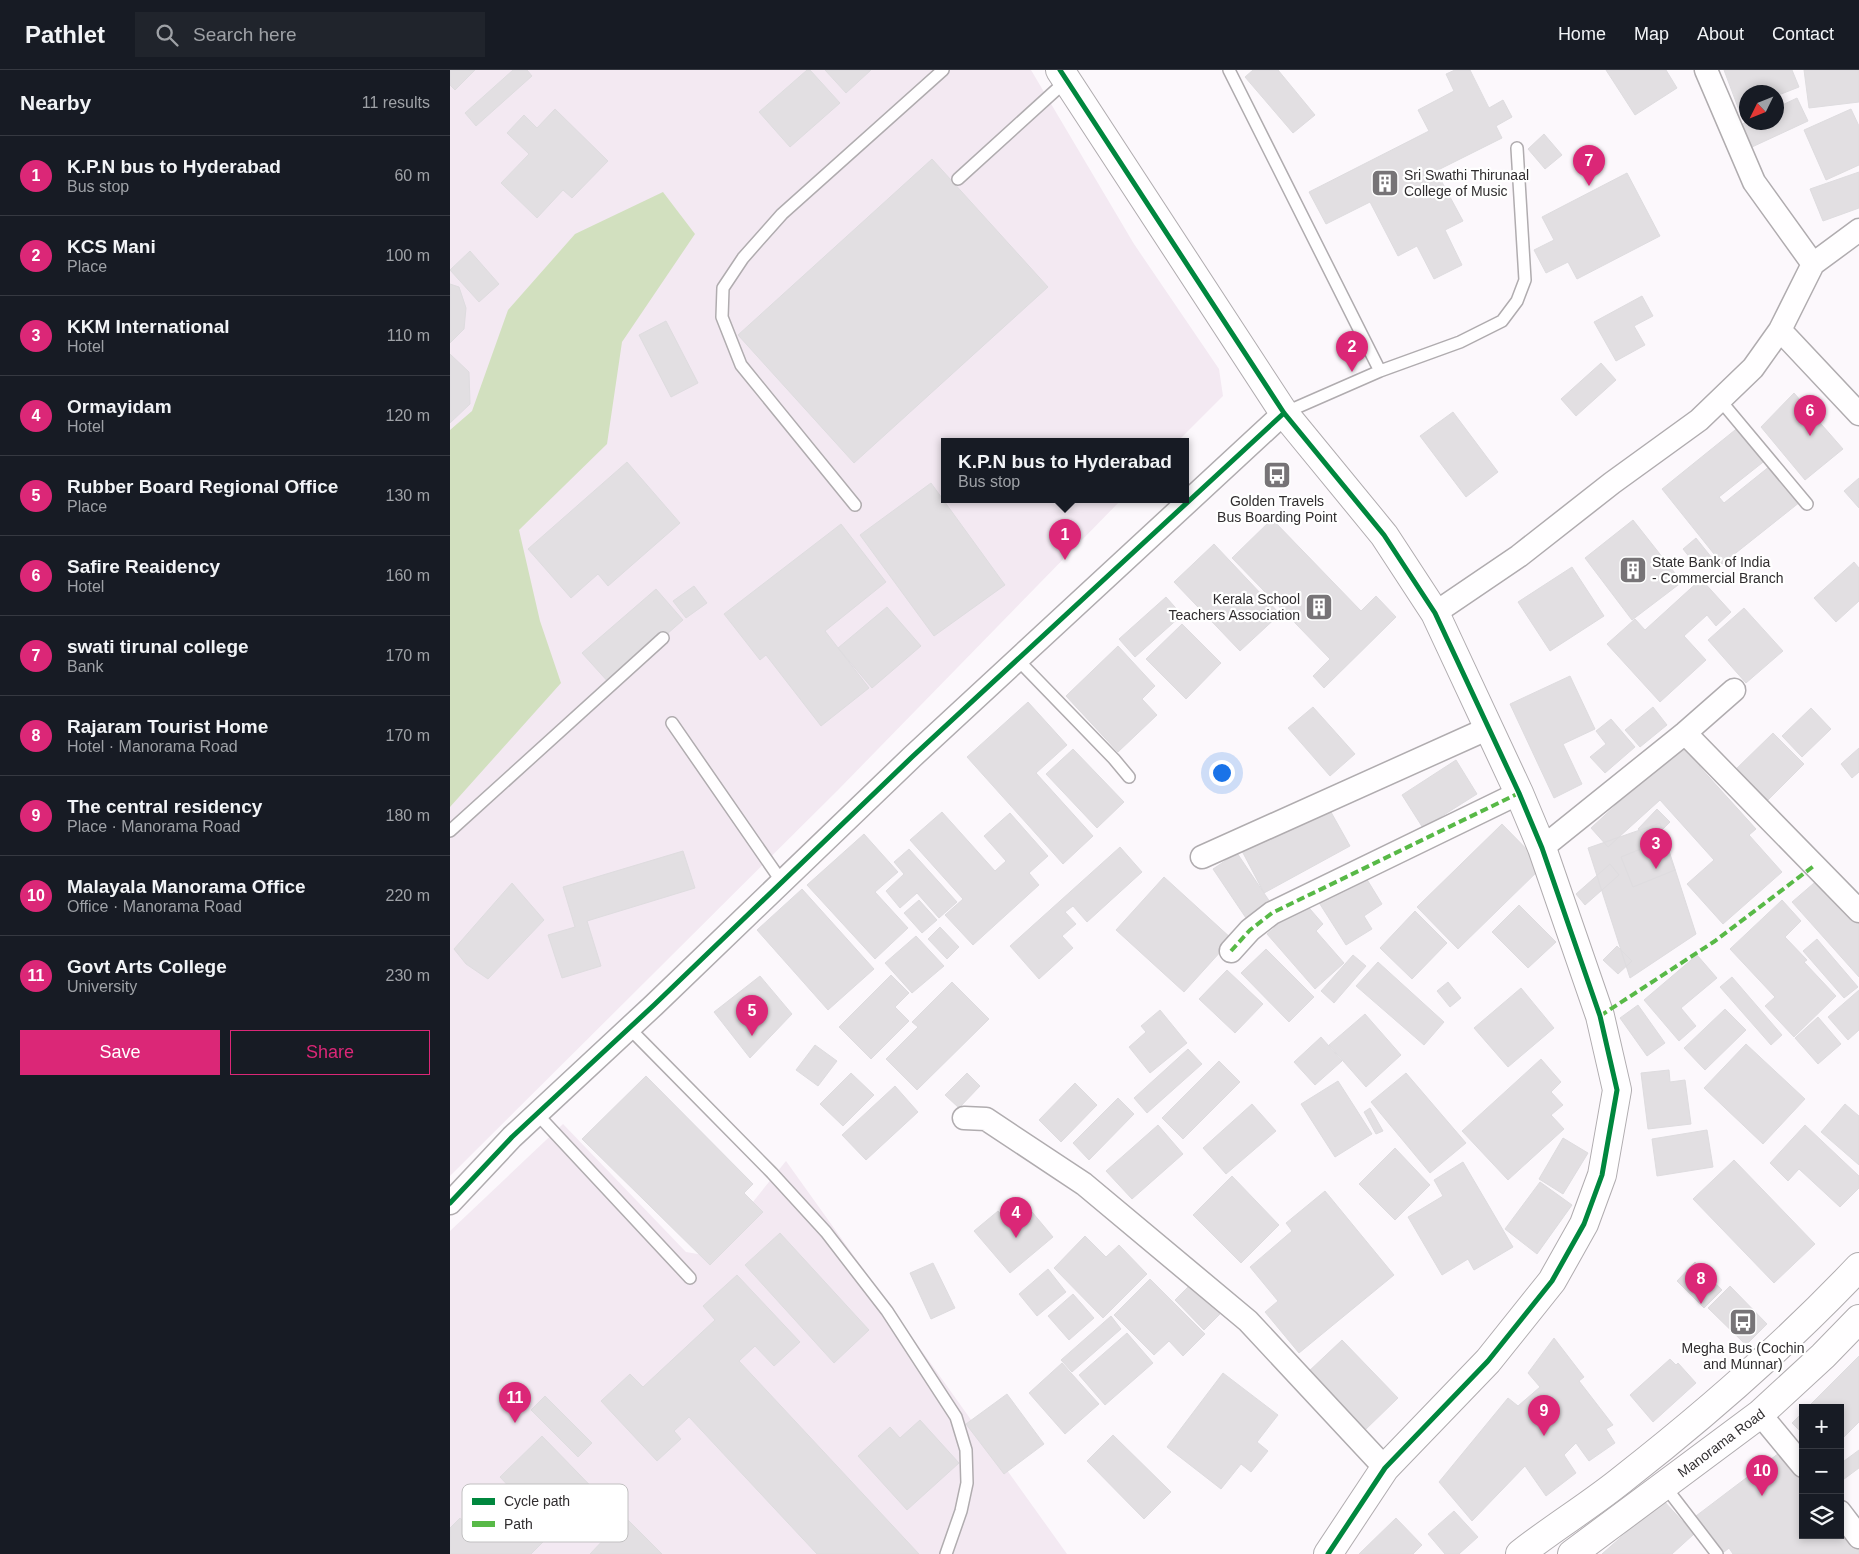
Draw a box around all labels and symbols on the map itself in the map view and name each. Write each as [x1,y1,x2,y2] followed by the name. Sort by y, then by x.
[1739,85,1784,130] north arrow
[1573,145,1605,186] pin: 7
[1404,167,1529,199] place label: Sri Swathi Thirunaal College of Music
[1370,168,1400,198] building icon: Sri Swathi Thirunaal College of Music
[1336,331,1368,372] pin: 2
[1794,395,1826,436] pin: 6
[1262,460,1292,490] bus stop icon: Golden Travels Bus Boarding Point
[1217,493,1337,525] place label: Golden Travels Bus Boarding Point
[1049,519,1081,560] pin: 1
[1652,554,1783,586] place label: State Bank of India - Commercial Branch
[1618,555,1648,585] building icon: State Bank of India - Commercial Branch
[1168,591,1300,623] place label: Kerala School Teachers Association
[1304,592,1334,622] building icon: Kerala School Teachers Association
[1209,760,1235,786] your location
[1640,828,1672,869] pin: 3
[736,995,768,1036] pin: 5
[1000,1197,1032,1238] pin: 4
[1685,1263,1717,1304] pin: 8
[1728,1307,1758,1337] bus stop icon: Megha Bus (Cochin and Munnar)
[1682,1340,1804,1372] place label: Megha Bus (Cochin and Munnar)
[499,1382,531,1423] pin: 11
[1528,1395,1560,1436] pin: 9
[1675,1405,1768,1481] street label: Manorama Road
[1746,1455,1778,1496] pin: 10
[462,1484,628,1542] legend
[504,1493,570,1509] text: Cycle path
[504,1516,533,1532] text: Path

